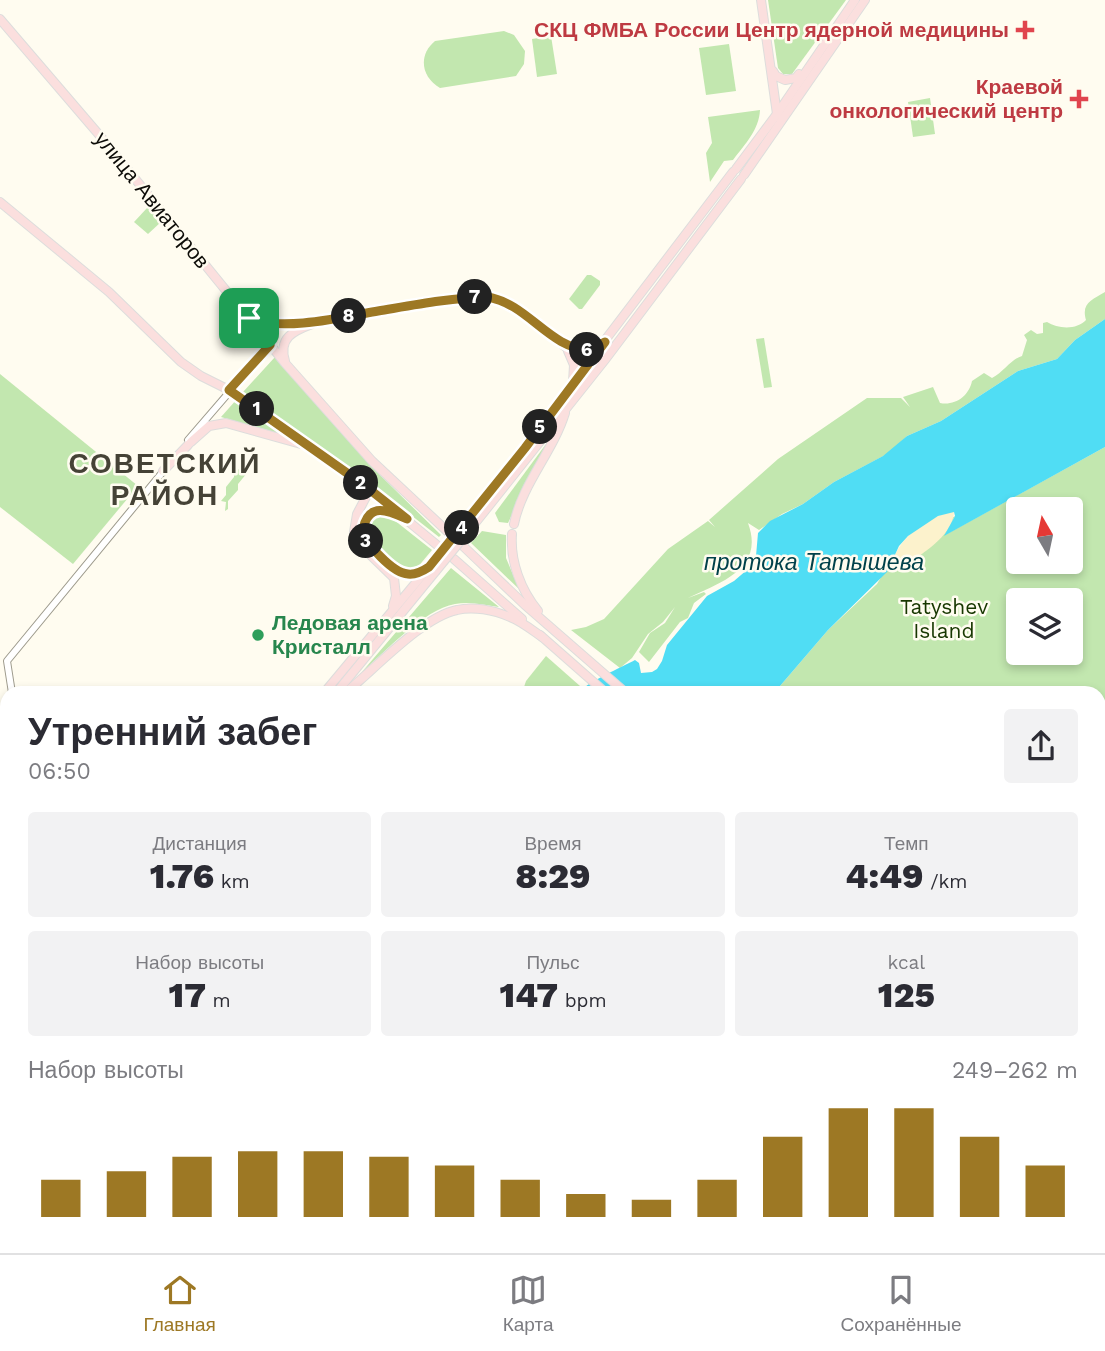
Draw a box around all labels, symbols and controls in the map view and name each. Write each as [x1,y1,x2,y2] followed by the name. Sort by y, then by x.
[534,17,1009,42] place label: СКЦ ФМБА России Центр ядерной медицины
[1015,20,1035,40] marker: СКЦ ФМБА России Центр ядерной медицины
[829,74,1063,123] place label: Краевой онкологический центр
[1069,89,1089,109] marker: Краевой онкологический центр
[90,126,215,273] street label: улица Авиаторов
[458,280,492,314] pin: 7
[469,285,480,308] text: 7
[219,288,279,348] pin
[332,298,366,334] pin: 8
[230,299,268,337] icon: arrive
[343,304,354,327] text: 8
[570,332,604,368] pin: 6
[581,338,592,361] text: 6
[240,392,274,426] pin: 1
[252,397,261,420] text: 1
[522,410,558,444] pin: 5
[534,415,545,438] text: 5
[69,447,261,512] district label: СОВЕТСКИЙ РАЙОН
[344,466,378,500] pin: 2
[355,471,366,494] text: 2
[1006,497,1083,574] north arrow
[1006,497,1083,665] map controls
[444,510,480,546] pin: 4
[455,516,468,539] text: 4
[348,524,384,558] pin: 3
[360,529,371,552] text: 3
[704,549,924,576] water label: протока Татышева
[1006,588,1083,665] button: layers
[900,594,988,643] park label: Tatyshev Island
[272,610,428,659] place label: Ледовая арена Кристалл
[250,627,266,643] marker: Ледовая арена Кристалл
[1004,709,1078,783] button: share
[28,710,317,754] text: Утренний забег
[28,758,91,785] text: 06:50
[153,832,247,855] text: Дистанция
[524,832,582,855] text: Время
[884,832,929,855] text: Темп
[150,855,214,897] text: 1.76
[515,855,591,897] text: 8:29
[845,855,924,897] text: 4:49
[214,870,250,893] text: km
[924,870,967,893] text: /km
[135,951,264,974] text: Набор высоты
[526,951,580,974] text: Пульс
[888,951,925,974] text: kcal
[169,974,206,1016] text: 17
[499,974,558,1016] text: 147
[878,974,935,1016] text: 125
[206,989,231,1012] text: m
[558,989,607,1012] text: bpm
[28,1057,184,1084] text: Набор высоты
[952,1057,1078,1084] text: 249–262 m
[143,1271,216,1336] tab: Главная
[503,1271,554,1336] tab: Карта
[841,1271,962,1336] tab: Сохранённые

